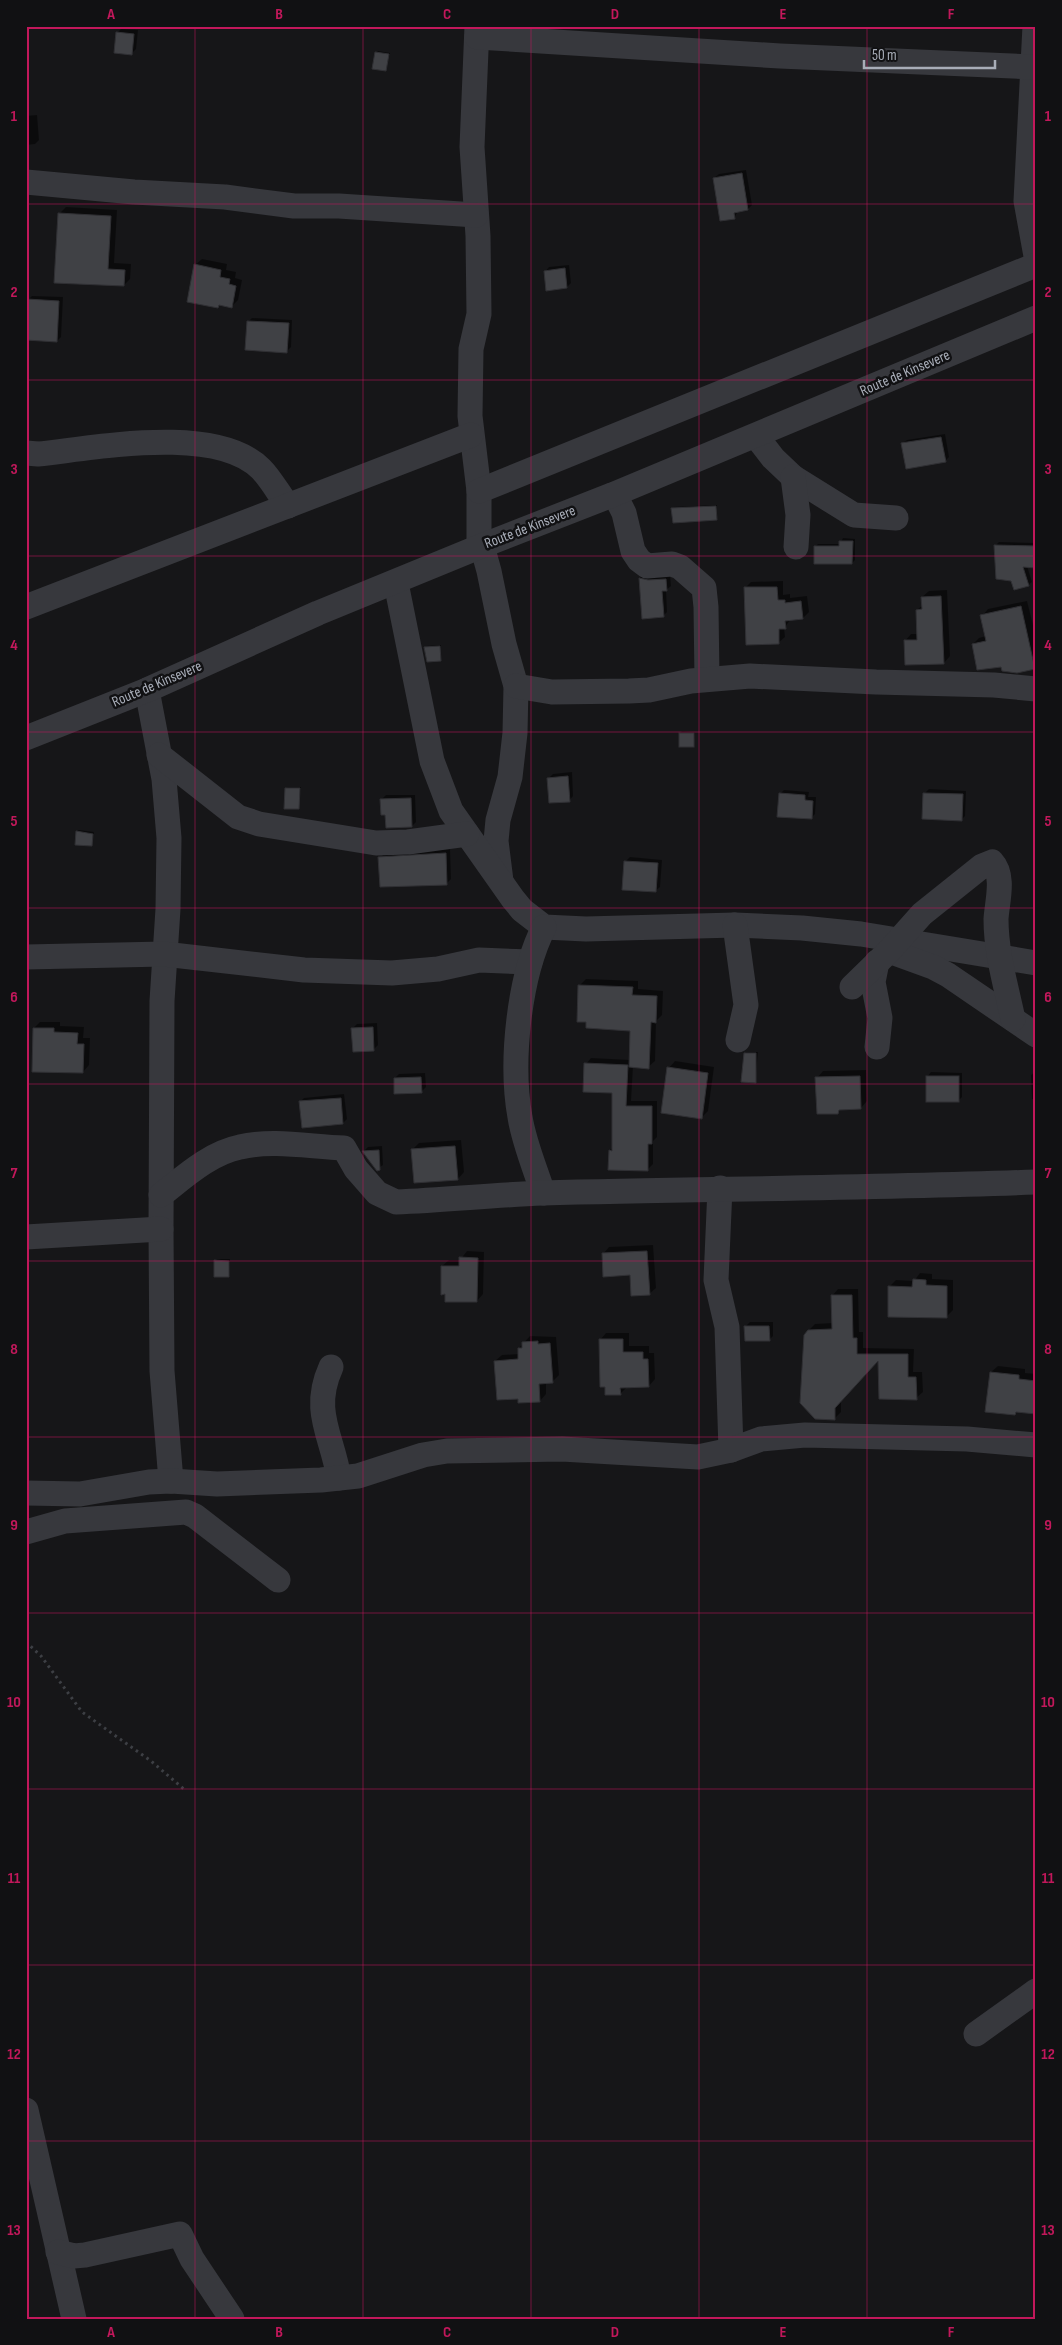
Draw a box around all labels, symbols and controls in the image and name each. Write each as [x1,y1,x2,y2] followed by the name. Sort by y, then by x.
[106,5,115,24] text: A
[275,5,283,24] text: B
[443,5,451,24] text: C
[611,5,619,24] text: D
[780,5,787,24] text: E
[948,5,955,24] text: F
[864,38,996,70] scale bar
[872,46,897,65] text: 50 m
[11,107,18,126] text: 1
[1045,107,1052,126] text: 1
[10,283,18,302] text: 2
[1044,283,1052,302] text: 2
[857,346,953,400] street label: Route de Kinsevere
[10,460,18,479] text: 3
[1044,460,1052,479] text: 3
[482,501,578,553] street label: Route de Kinsevere
[10,636,18,655] text: 4
[1044,636,1052,655] text: 4
[109,657,205,711] street label: Route de Kinsevere
[10,812,18,831] text: 5
[1044,812,1052,831] text: 5
[10,988,18,1007] text: 6
[1044,988,1052,1007] text: 6
[11,1164,18,1183] text: 7
[1045,1164,1052,1183] text: 7
[10,1340,18,1359] text: 8
[1044,1340,1052,1359] text: 8
[10,1516,18,1535] text: 9
[1044,1516,1052,1535] text: 9
[7,1693,21,1712] text: 10
[1041,1693,1055,1712] text: 10
[8,1869,21,1888] text: 11
[1042,1869,1055,1888] text: 11
[7,2045,21,2064] text: 12
[1041,2045,1055,2064] text: 12
[7,2221,21,2240] text: 13
[1041,2221,1055,2240] text: 13
[106,2323,115,2342] text: A
[275,2323,283,2342] text: B
[443,2323,451,2342] text: C
[611,2323,619,2342] text: D
[780,2323,787,2342] text: E
[948,2323,955,2342] text: F

